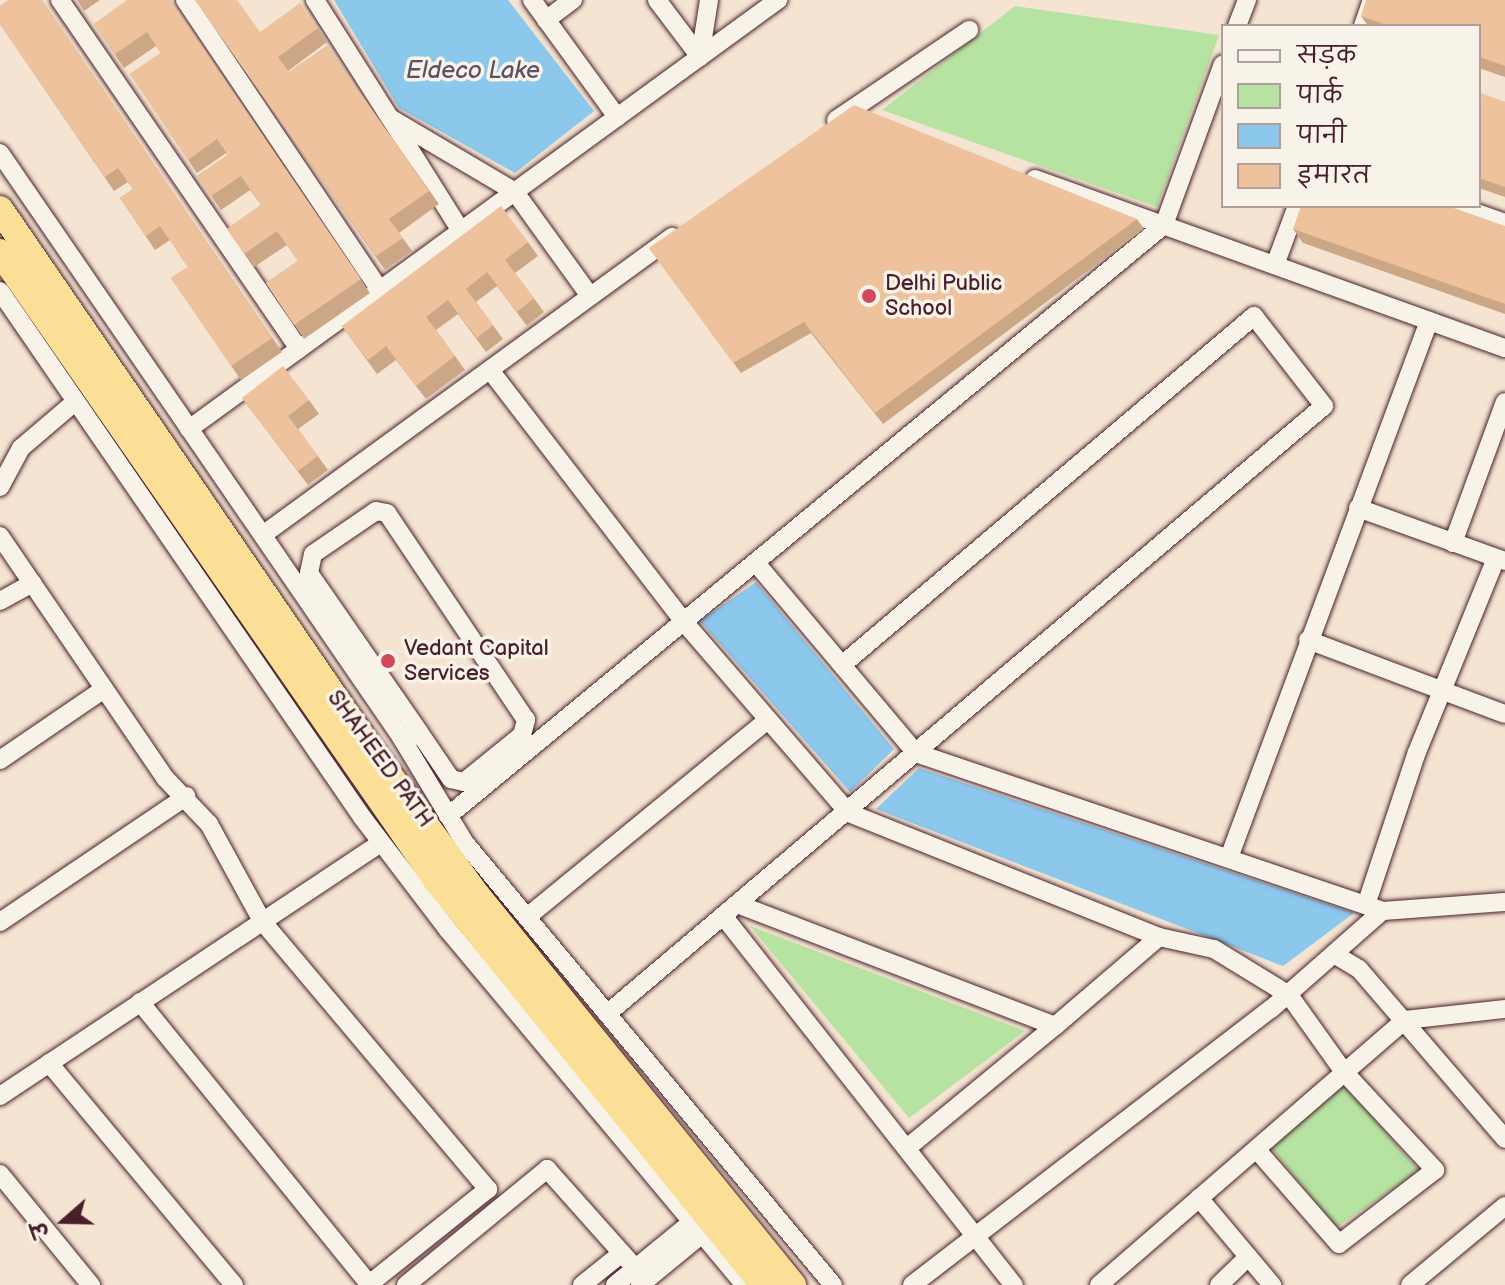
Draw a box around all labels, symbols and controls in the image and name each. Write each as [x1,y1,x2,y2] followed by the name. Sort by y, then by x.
[1221,24,1481,208] legend
[1297,41,1356,70] text: सड़क
[406,57,540,85] water label: Eldeco Lake
[1297,81,1342,110] text: पार्क
[1297,121,1346,150] text: पानी
[1297,161,1370,190] text: इमारत
[885,270,1002,322] place label: Delhi Public School
[860,287,878,305] marker: Delhi Public School
[404,635,549,686] place label: Vedant Capital Services
[379,652,397,670] marker: Vedant Capital Services
[321,685,439,833] street label: SHAHEED PATH
[24,1181,104,1261] north arrow
[26,1218,56,1241] text: उ

